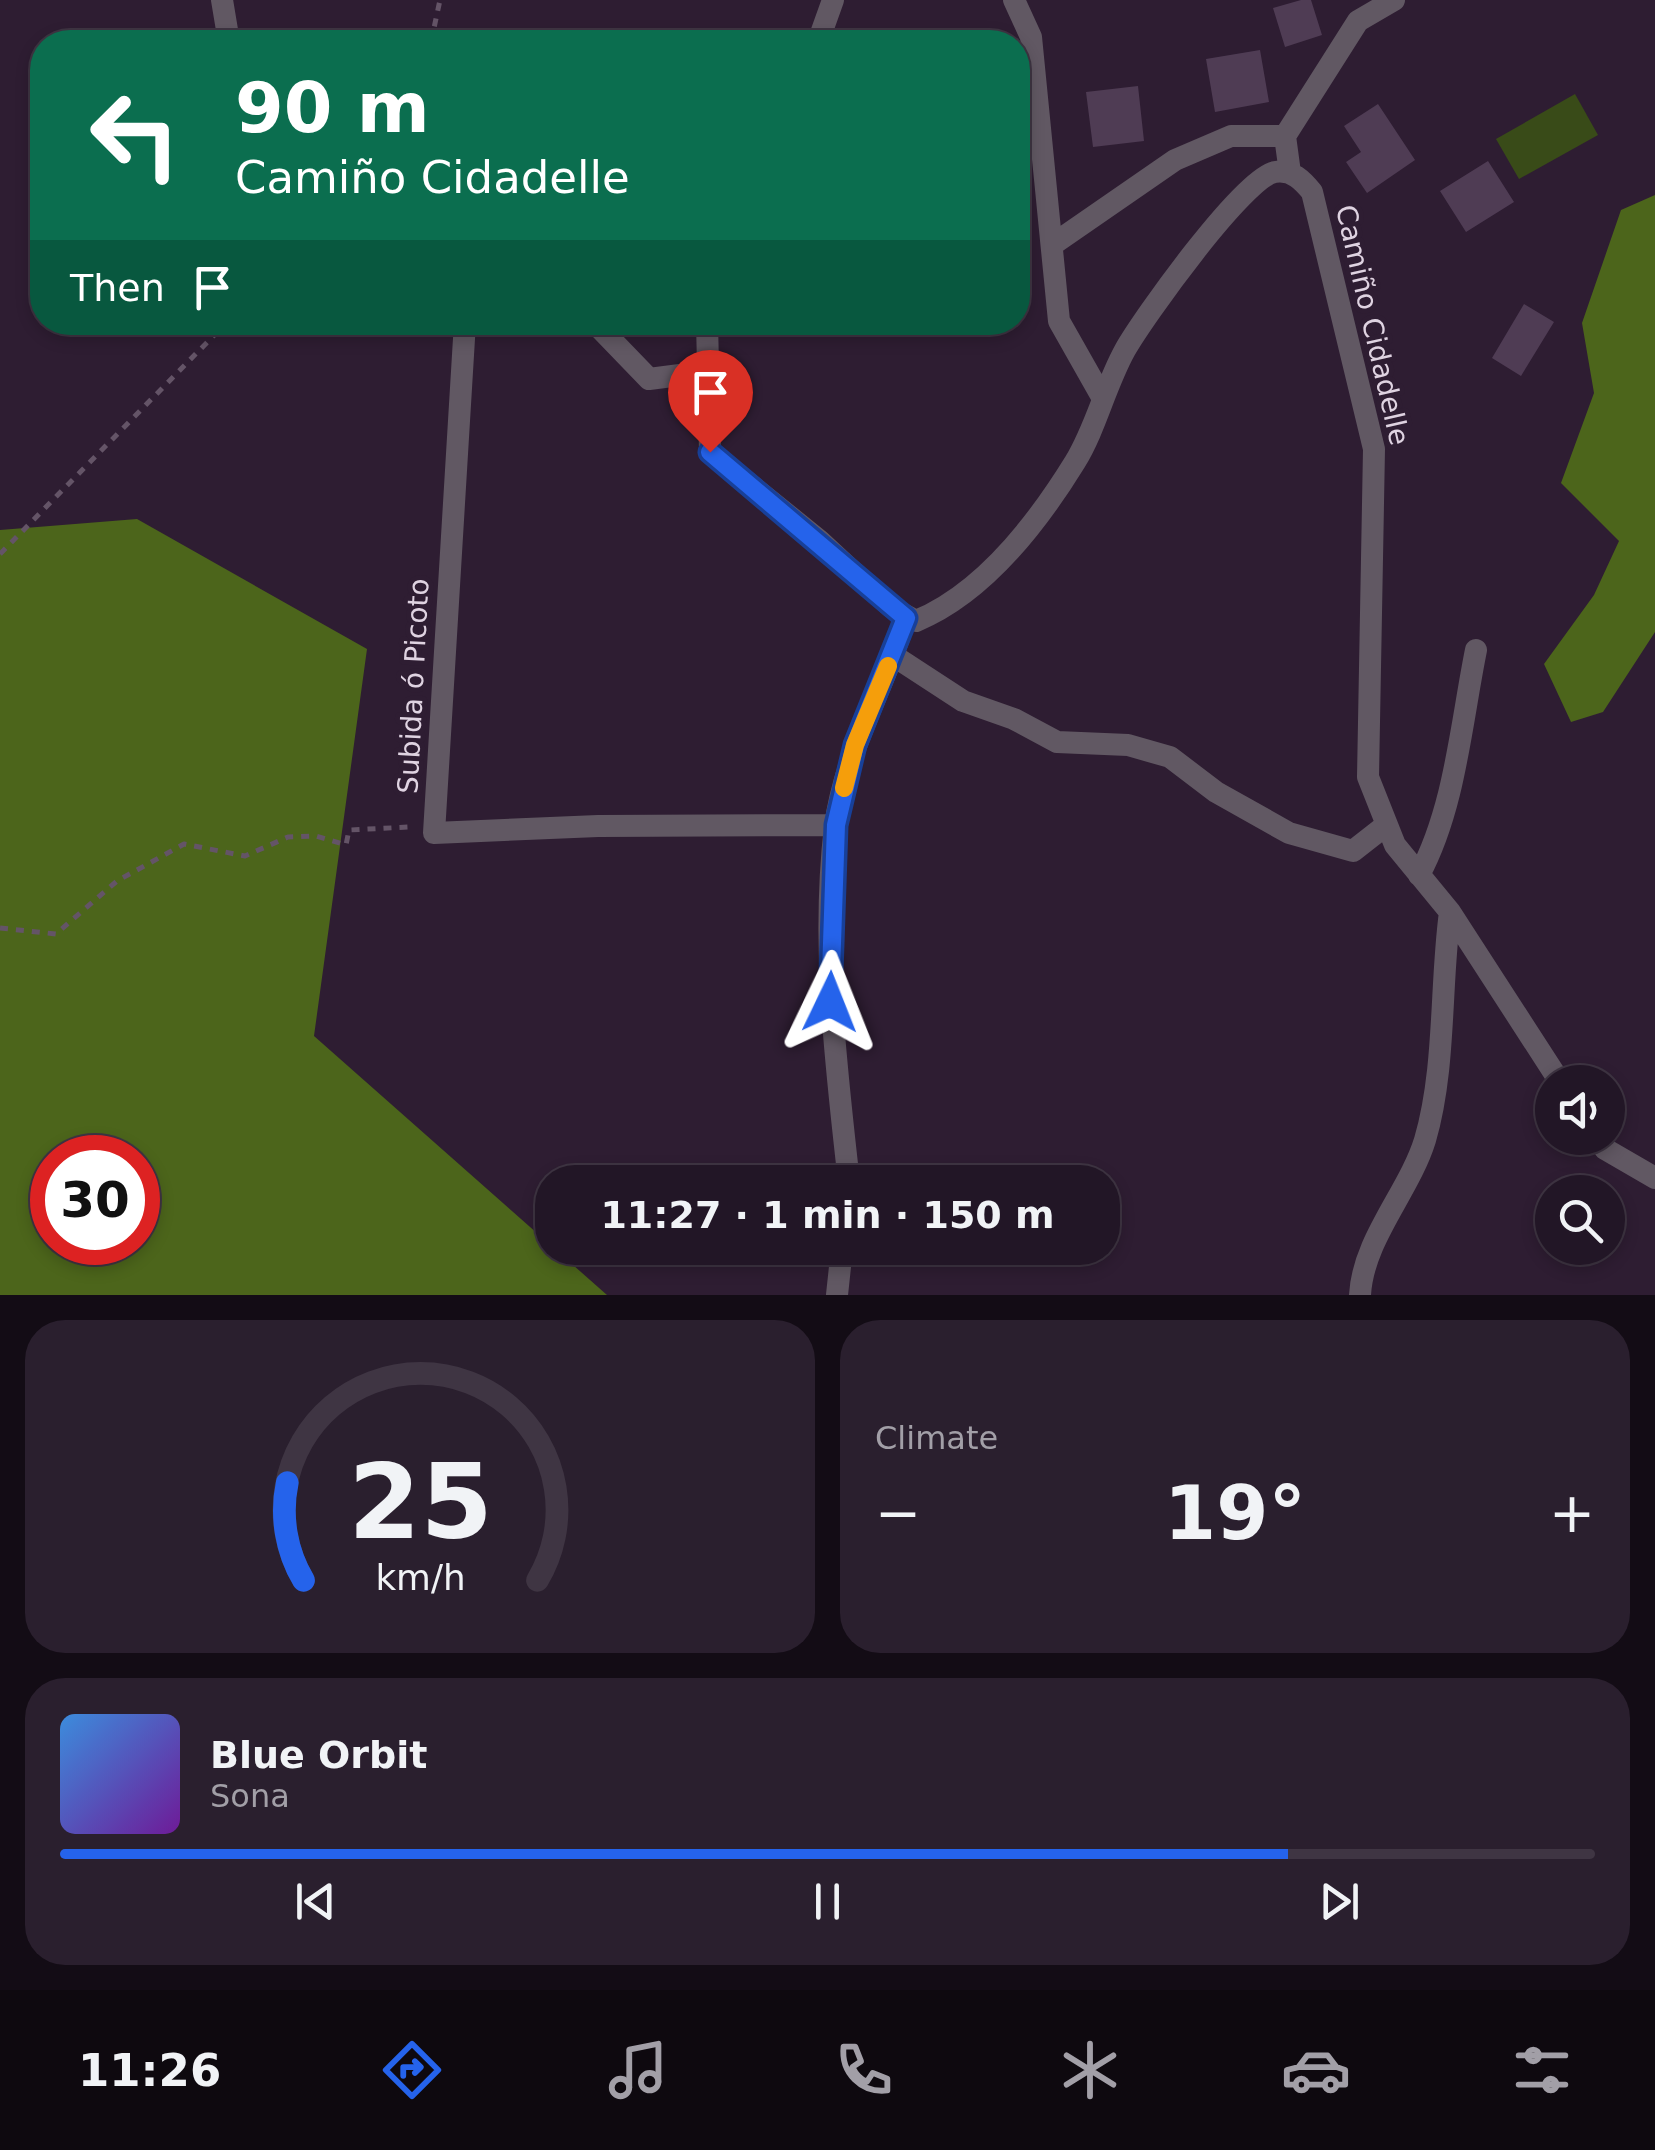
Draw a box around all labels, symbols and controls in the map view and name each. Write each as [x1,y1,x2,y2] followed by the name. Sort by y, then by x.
[235,67,430,149] text: 90 m
[70,70,200,200] icon: left
[235,151,630,204] text: Camiño Cidadelle
[1329,202,1416,448] street label: Camiño Cidadelle
[185,260,240,315] icon: arrive
[70,266,165,310] text: Then
[668,350,753,453] pin
[683,365,738,420] icon: arrive
[391,577,436,795] street label: Subida ó Picoto
[778,950,882,1054] position arrow
[1535,1065,1625,1265] map controls
[1535,1065,1625,1155] button: sound
[30,1135,160,1265] speed limit sign: 30
[1535,1175,1625,1265] button: search
[600,1193,1055,1237] text: 11:27 · 1 min · 150 m
[875,1419,998,1457] text: Climate
[348,1441,492,1563] text: 25
[1164,1469,1306,1557] text: 19°
[875,1481,921,1545] text: −
[1549,1481,1595,1545] text: +
[375,1557,465,1598] text: km/h
[210,1733,427,1777] text: Blue Orbit
[210,1777,290,1815] text: Sona
[288,1874,343,1929] icon: previous
[800,1874,855,1929] icon: pause
[1312,1874,1367,1929] icon: next
[377,2035,447,2105] icon: directions
[603,2035,673,2105] icon: music
[829,2035,899,2105] icon: phone
[1055,2035,1125,2105] icon: climate
[1281,2035,1351,2105] icon: car
[1507,2035,1577,2105] icon: filters
[78,2044,221,2097] text: 11:26

